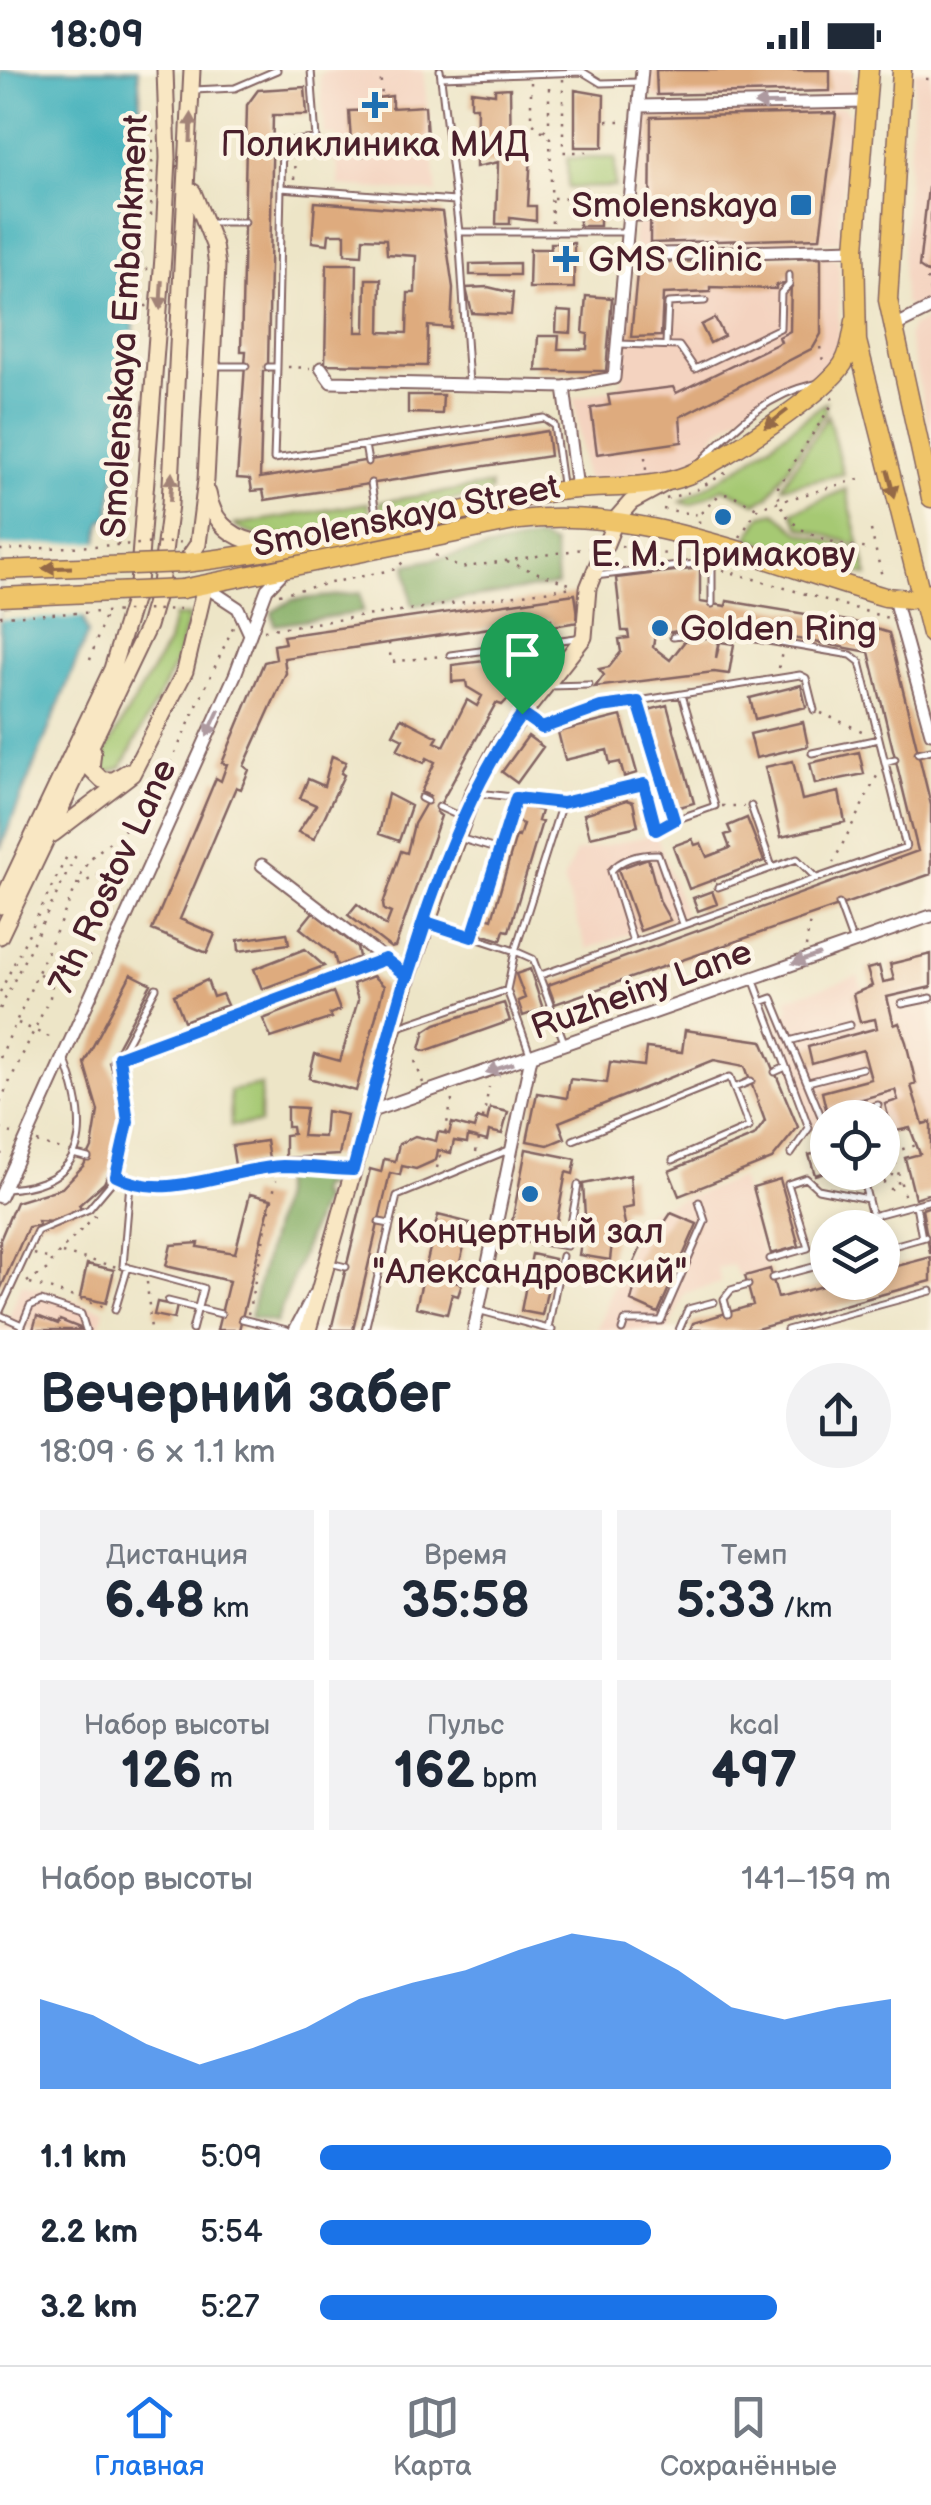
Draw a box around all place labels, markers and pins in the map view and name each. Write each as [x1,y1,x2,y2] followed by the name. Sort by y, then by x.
[362,92,388,118] marker: Поликлиника МИД
[220,124,530,167] place label: Поликлиника МИД
[572,185,778,228] place label: Smolenskaya
[788,192,814,218] marker: Smolenskaya
[588,239,763,282] place label: GMS Clinic
[553,246,579,272] marker: GMS Clinic
[712,506,734,528] marker: Е. М. Примакову
[591,534,855,577] place label: Е. М. Примакову
[680,608,877,651] place label: Golden Ring
[480,612,565,715] pin
[649,617,671,639] marker: Golden Ring
[519,1183,541,1205] marker: Концертный зал "Александровский"
[372,1211,688,1294] place label: Концертный зал "Александровский"

